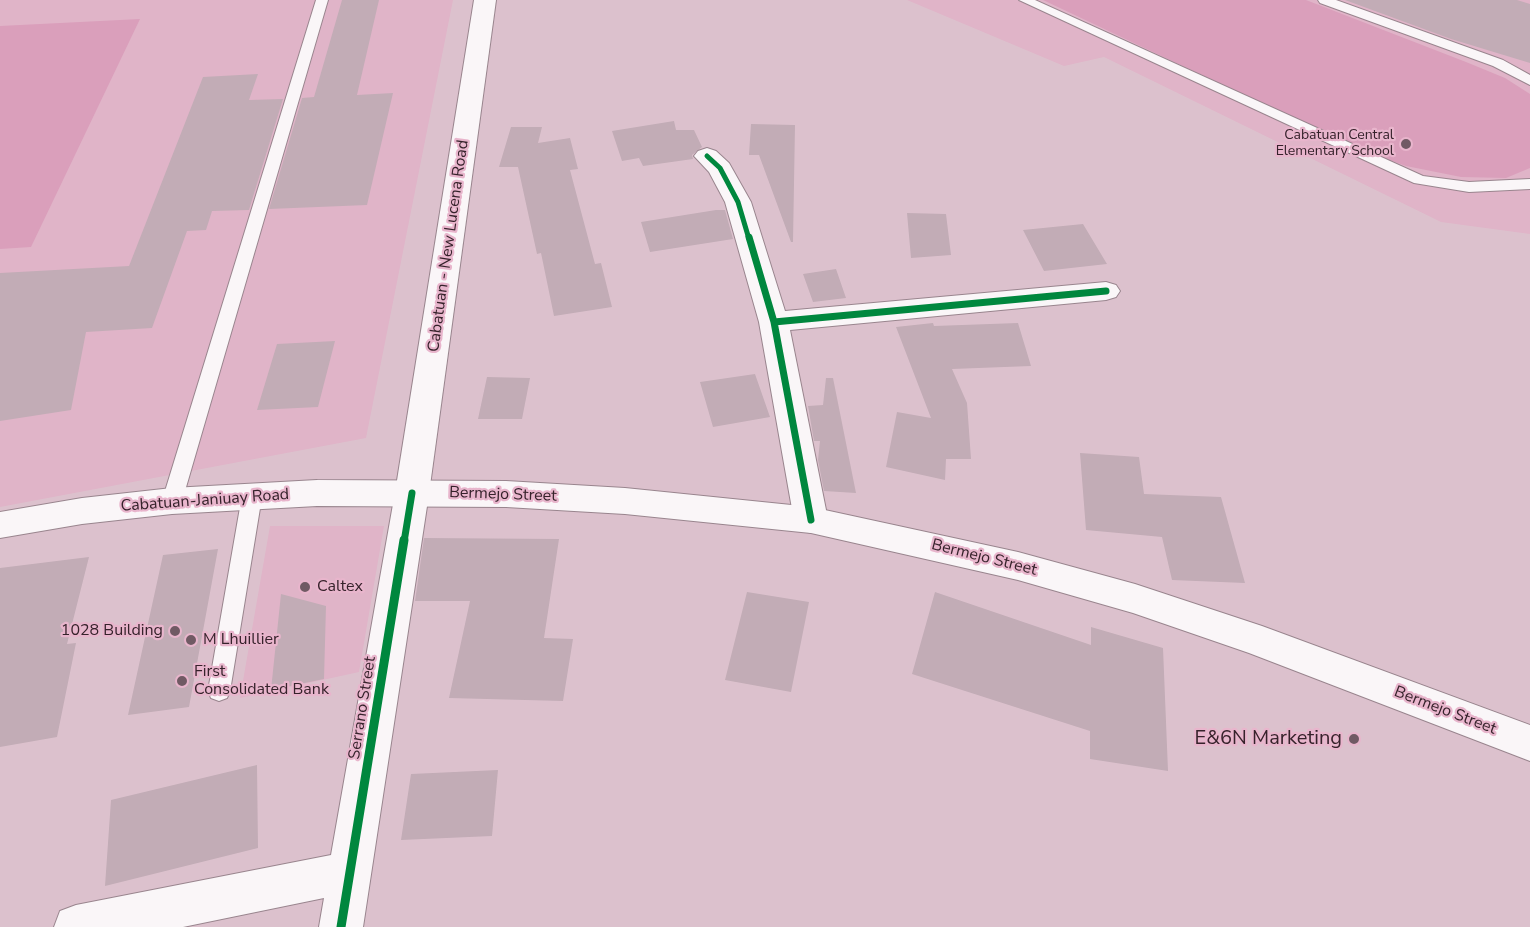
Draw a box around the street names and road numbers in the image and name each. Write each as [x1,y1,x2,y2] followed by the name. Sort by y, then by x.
[425,139,473,353] street label: Cabatuan - New Lucena Road
[449,484,557,506] street label: Bermejo Street
[120,486,290,516] street label: Cabatuan-Janiuay Road
[929,536,1039,580] street label: Bermejo Street
[345,655,381,761] street label: Serrano Street
[1391,683,1499,739] street label: Bermejo Street

